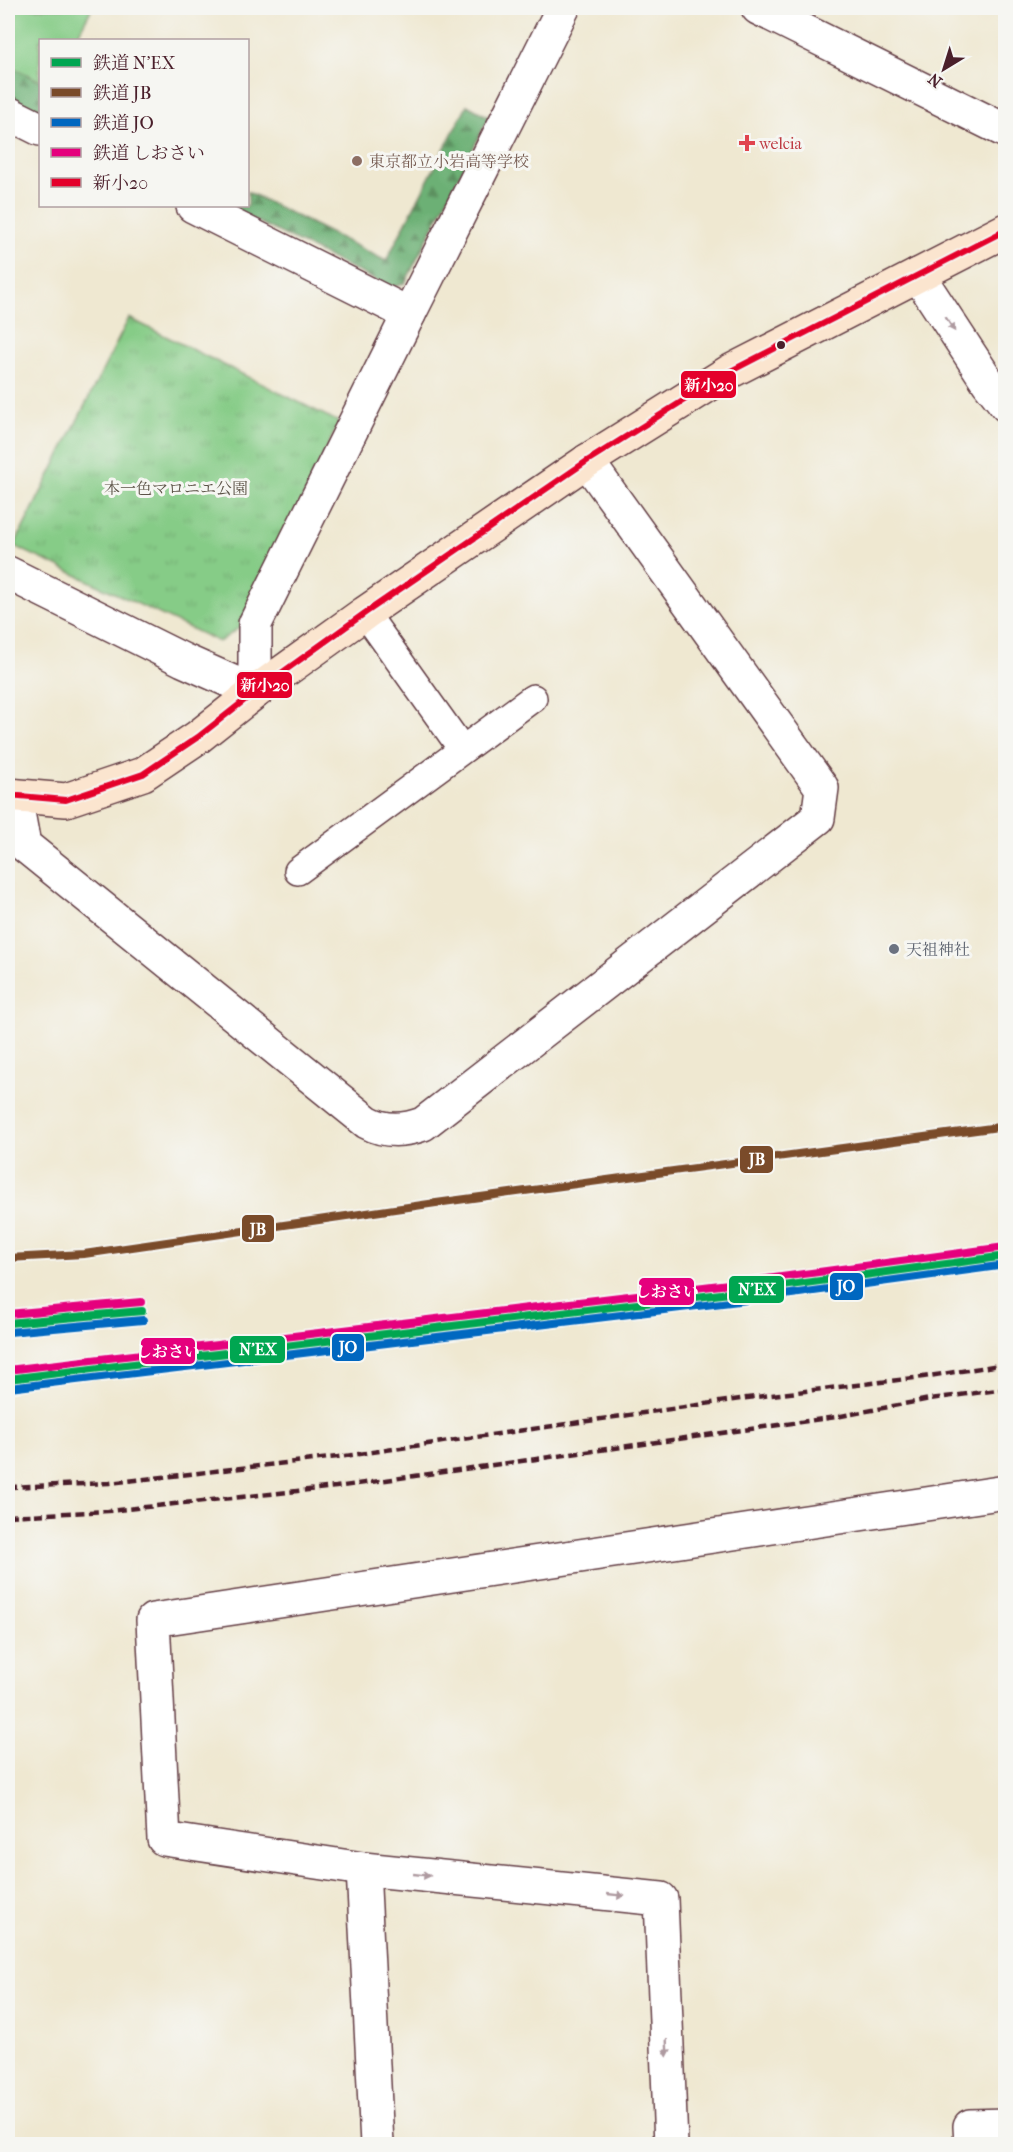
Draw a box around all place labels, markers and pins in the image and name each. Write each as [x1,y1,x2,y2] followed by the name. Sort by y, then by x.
[758,134,803,153] place label: welcia
[740,136,754,150] marker: welcia
[369,152,529,171] place label: 東京都立小岩高等学校
[350,154,364,168] marker: 東京都立小岩高等学校
[775,339,787,351] unlabelled marker
[906,940,970,959] place label: 天祖神社
[887,942,901,956] marker: 天祖神社

